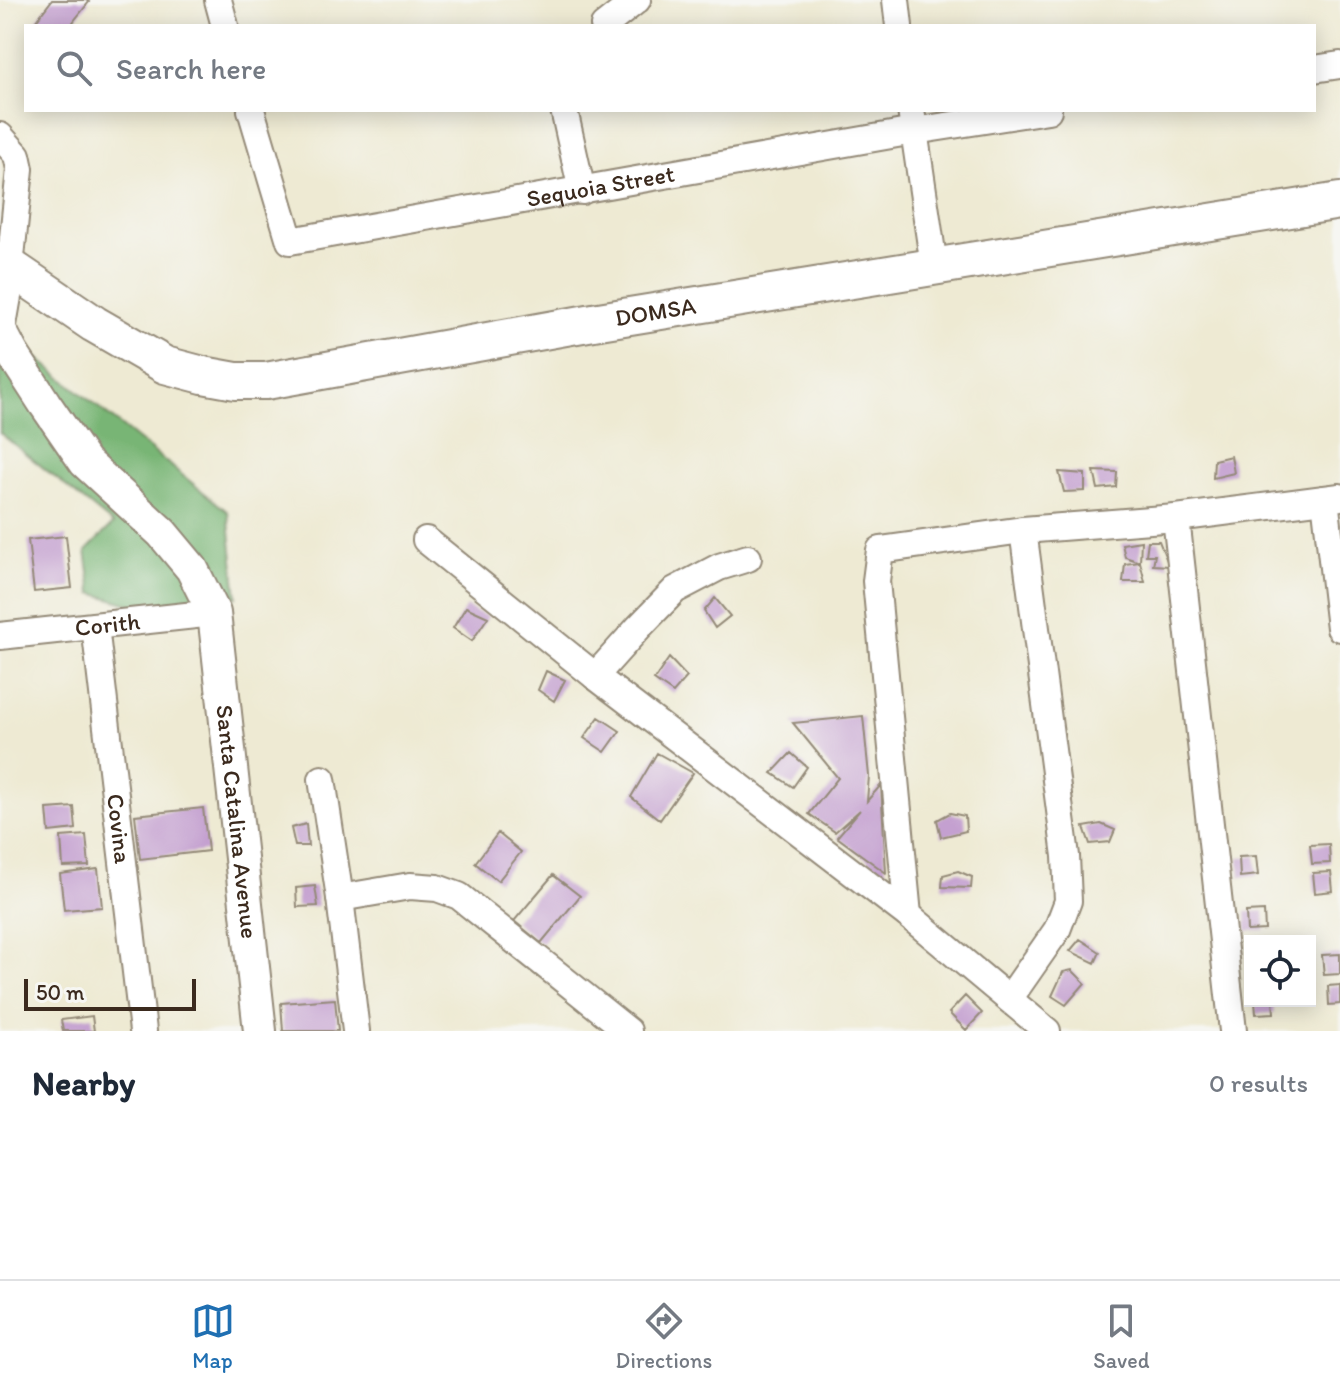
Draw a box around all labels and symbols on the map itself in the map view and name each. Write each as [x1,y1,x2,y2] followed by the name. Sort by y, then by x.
[524,159,677,213] street label: Sequoia Street
[613,291,698,332] street label: DOMSA
[73,606,142,642] street label: Corith
[210,703,265,940] street label: Santa Catalina Avenue
[101,792,138,866] street label: Covina
[24,975,196,1011] scale bar

